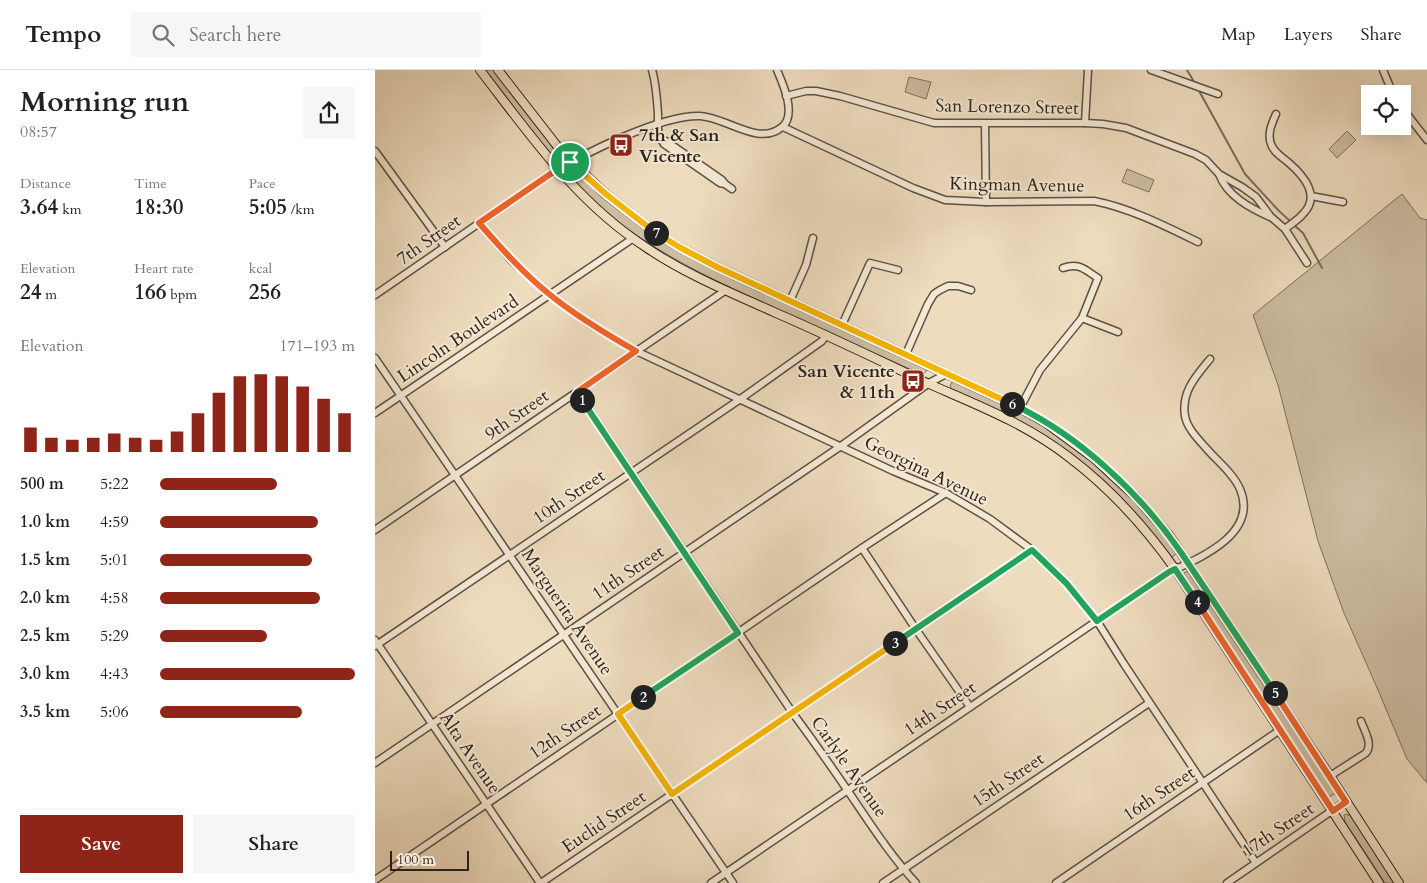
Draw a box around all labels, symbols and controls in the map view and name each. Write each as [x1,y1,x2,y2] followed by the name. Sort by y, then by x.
[131,12,481,57] search box
[25,18,101,51] text: Tempo
[149,21,177,49] icon: search
[189,22,281,48] text: Search here
[1221,22,1256,47] text: Map
[1284,22,1333,47] text: Layers
[1361,22,1402,47] text: Share
[20,83,189,121] text: Morning run
[1361,85,1411,135] map controls
[1361,85,1411,135] button: locate
[303,87,355,139] button: share
[935,93,1079,121] street label: San Lorenzo Street
[20,121,57,143] text: 08:57
[639,123,720,169] place label: 7th & San Vicente
[608,132,634,158] bus stop icon: 7th & San Vicente
[549,141,591,183] pin
[556,148,584,176] icon: arrive
[949,171,1085,199] street label: Kingman Avenue
[20,174,71,193] text: Distance
[134,174,167,193] text: Time
[249,174,276,193] text: Pace
[20,193,58,222] text: 3.64
[134,193,183,222] text: 18:30
[249,193,287,222] text: 5:05
[58,200,81,219] text: km
[287,200,315,219] text: /km
[392,209,466,271] street label: 7th Street
[643,220,669,246] pin: 7
[653,224,660,243] text: 7
[20,259,76,278] text: Elevation
[134,259,194,278] text: Heart rate
[249,259,272,278] text: kcal
[20,278,42,307] text: 24
[134,278,167,307] text: 166
[249,278,281,307] text: 256
[42,285,57,304] text: m
[167,285,197,304] text: bpm
[392,289,524,389] street label: Lincoln Boulevard
[20,335,84,357] text: Elevation
[279,335,355,357] text: 171–193 m
[798,359,895,405] place label: San Vicente & 11th
[900,368,926,394] bus stop icon: San Vicente & 11th
[480,384,554,446] street label: 9th Street
[569,388,595,412] pin: 1
[579,391,586,410] text: 1
[999,392,1025,416] pin: 6
[1009,395,1016,414] text: 6
[860,430,992,512] street label: Georgina Avenue
[528,463,610,530] street label: 10th Street
[20,473,64,495] text: 500 m
[100,473,129,495] text: 5:22
[20,511,70,533] text: 1.0 km
[100,511,129,533] text: 4:59
[587,539,669,606] street label: 11th Street
[515,544,619,680] street label: Marguerita Avenue
[20,549,70,571] text: 1.5 km
[100,549,129,571] text: 5:01
[20,587,70,609] text: 2.0 km
[100,587,129,609] text: 4:58
[1185,590,1209,614] pin: 4
[1194,593,1201,612] text: 4
[20,625,70,647] text: 2.5 km
[100,625,129,647] text: 5:29
[883,630,907,656] pin: 3
[892,634,899,653] text: 3
[20,663,70,685] text: 3.0 km
[100,663,129,685] text: 4:43
[899,675,981,742] street label: 14th Street
[1263,680,1287,706] pin: 5
[631,684,655,710] pin: 2
[1272,684,1279,703] text: 5
[640,688,647,707] text: 2
[524,698,606,765] street label: 12th Street
[20,701,70,723] text: 3.5 km
[100,701,129,723] text: 5:06
[433,707,507,799] street label: Alta Avenue
[805,711,893,823] street label: Carlyle Avenue
[967,746,1049,813] street label: 15th Street
[1118,760,1200,827] street label: 16th Street
[557,784,651,859] street label: Euclid Street
[1237,796,1319,863] street label: 17th Street
[20,815,183,873] button: Save
[193,815,355,873] button: Share
[390,848,469,871] scale bar
[397,850,434,869] text: 100 m

